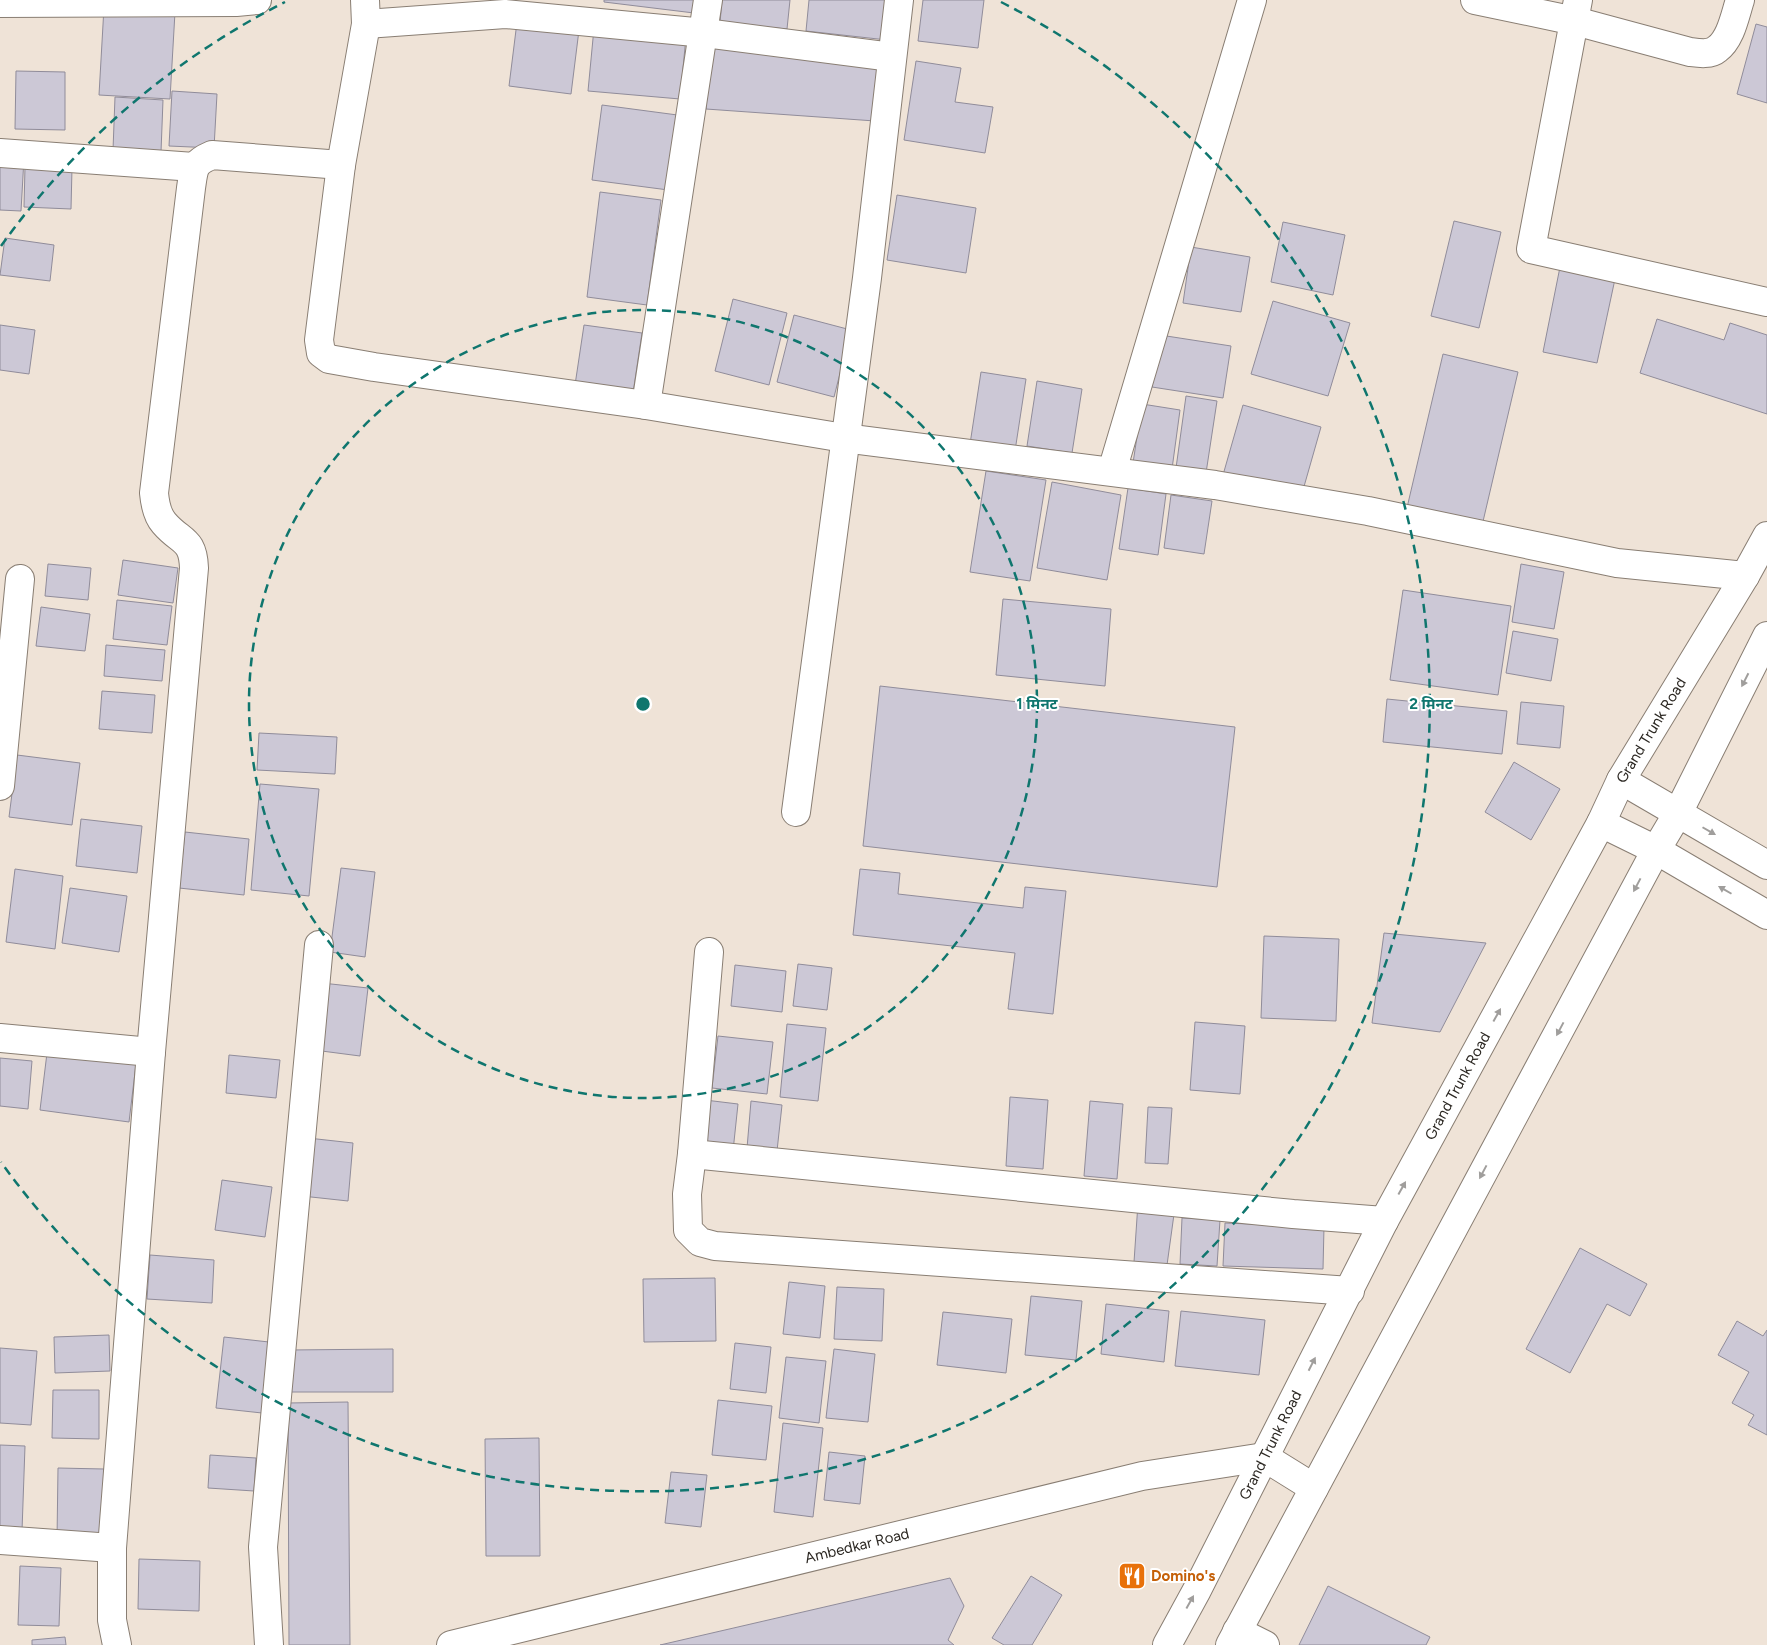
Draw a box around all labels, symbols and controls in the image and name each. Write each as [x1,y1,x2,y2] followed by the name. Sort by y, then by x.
[1741,673,1749,687] one-way arrow
[1612,675,1690,786] street label: Grand Trunk Road
[634,695,652,713] centre of rings
[1016,695,1059,713] text: 1 मिनट
[1409,695,1454,713] text: 2 मिनट
[1702,826,1715,835] one-way arrow
[1633,878,1641,893] one-way arrow
[1718,886,1731,895] one-way arrow
[1492,1008,1501,1021] one-way arrow
[1556,1021,1564,1036] one-way arrow
[1421,1029,1494,1143] street label: Grand Trunk Road
[1479,1165,1488,1179] one-way arrow
[1398,1181,1406,1195] one-way arrow
[1308,1357,1316,1371] one-way arrow
[1235,1388,1306,1503] street label: Grand Trunk Road
[803,1524,911,1567] street label: Ambedkar Road
[1117,1561,1147,1591] restaurant icon: Domino's
[1151,1567,1215,1585] place label: Domino's
[1186,1596,1195,1609] one-way arrow

